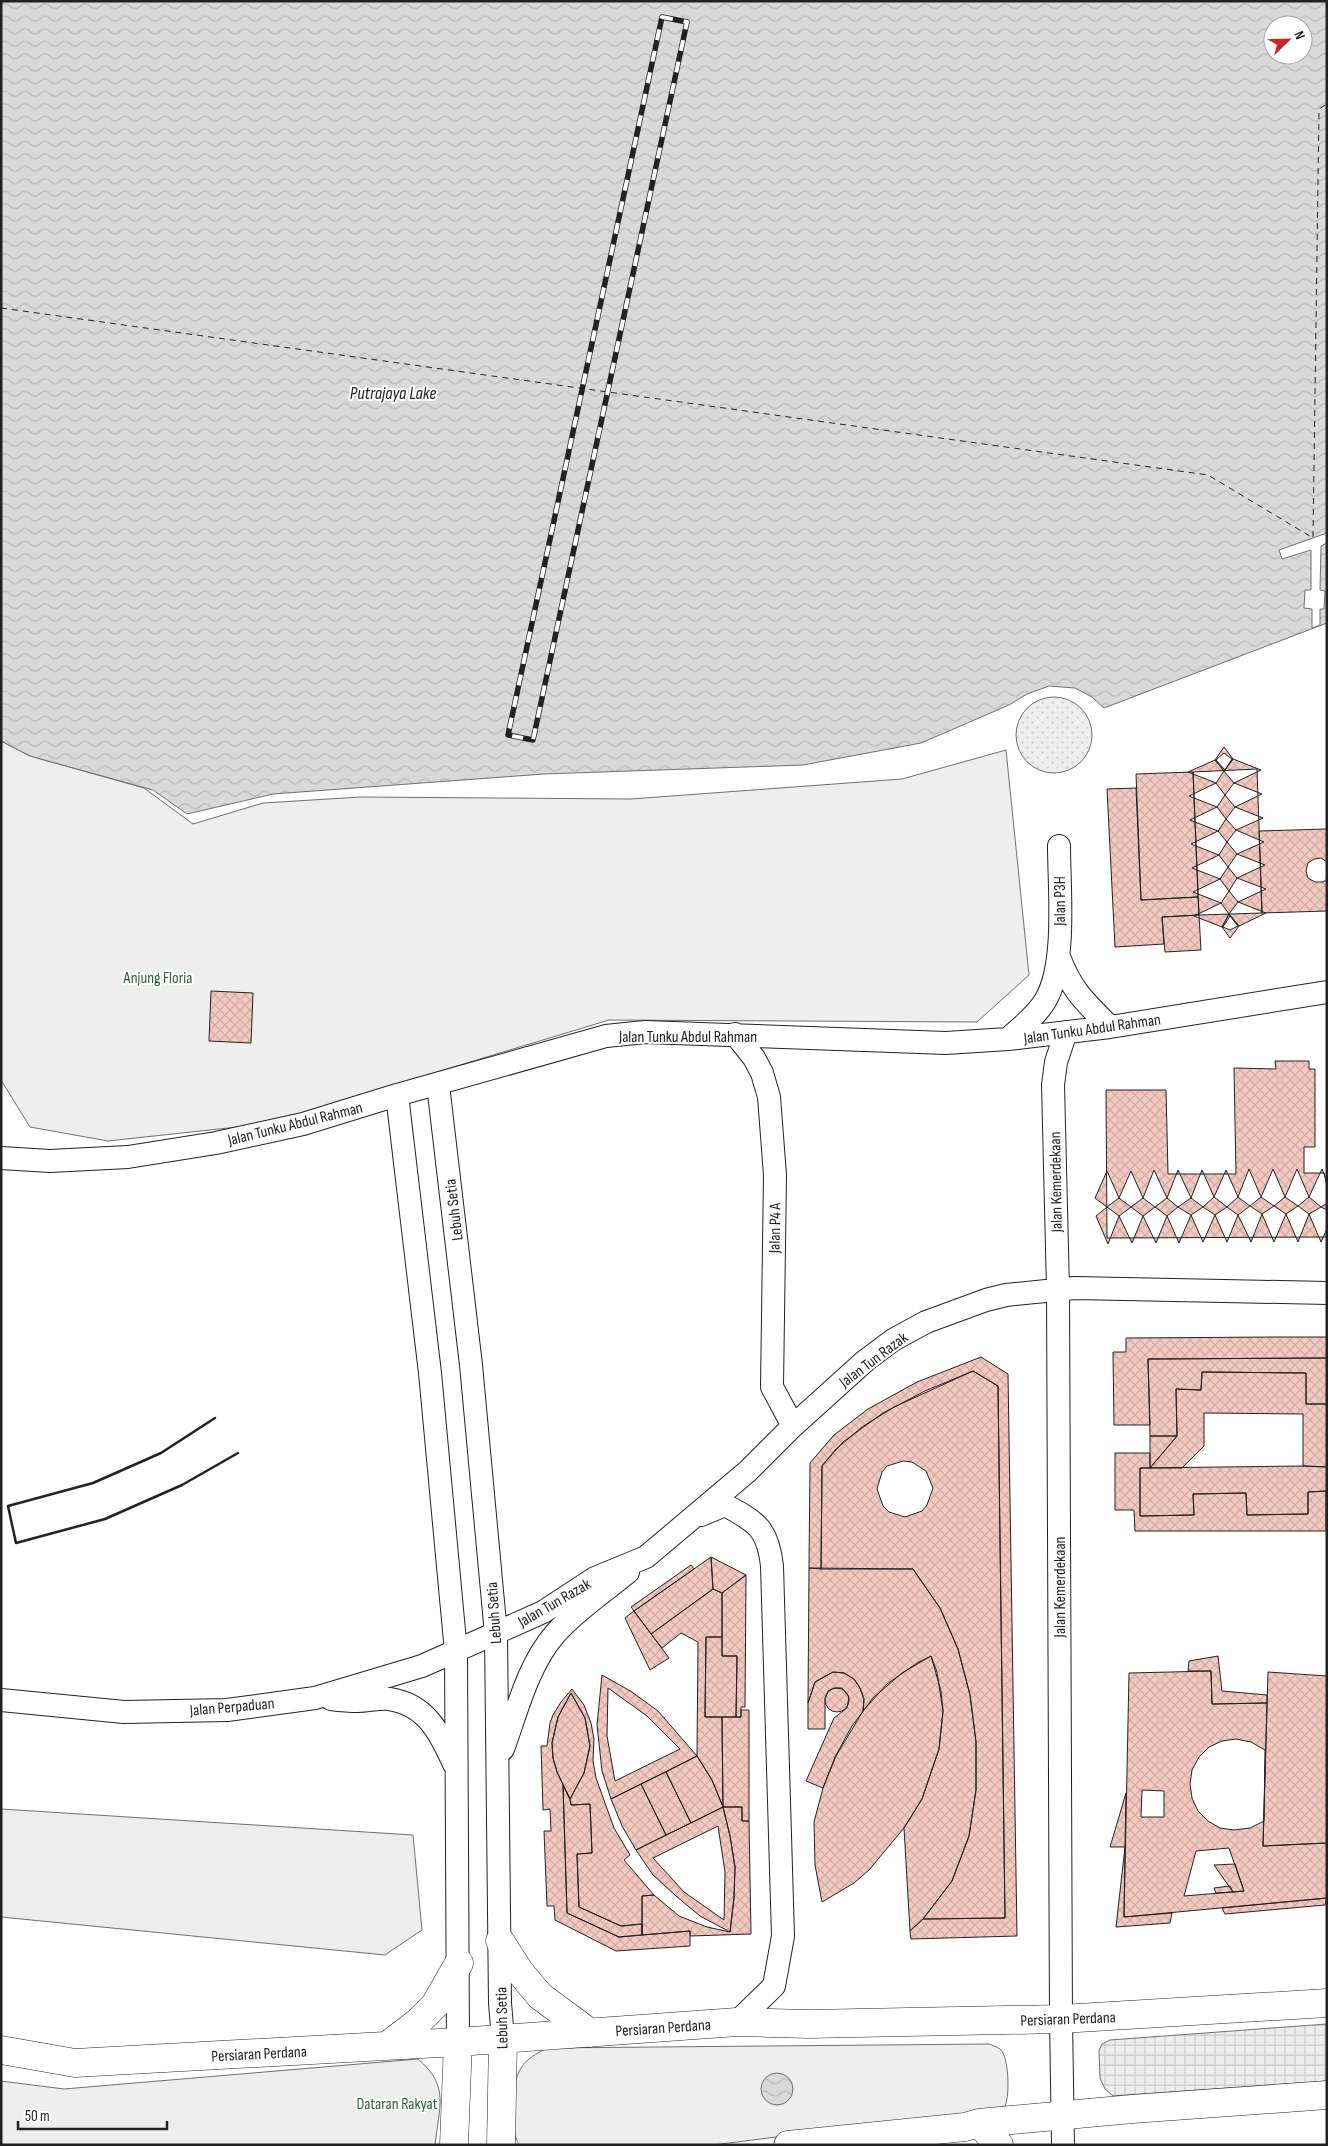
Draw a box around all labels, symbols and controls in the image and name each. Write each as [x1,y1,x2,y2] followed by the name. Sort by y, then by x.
[1263,15,1313,65] north arrow
[1290,28,1309,42] text: N
[350,383,436,404] water label: Putrajaya Lake
[1051,876,1070,927] street label: Jalan P3H
[123,969,192,988] park label: Anjung Floria
[1021,1010,1162,1049] street label: Jalan Tunku Abdul Rahman
[618,1028,757,1047] street label: Jalan Tunku Abdul Rahman
[225,1099,365,1151] street label: Jalan Tunku Abdul Rahman
[1046,1131,1067,1234] street label: Jalan Kemerdekaan
[441,1178,468,1242] street label: Lebuh Setia
[766,1203,785,1254] street label: Jalan P4 A
[835,1328,912,1393] street label: Jalan Tun Razak
[1051,1537,1070,1638] street label: Jalan Kemerdekaan
[514,1575,594,1632] street label: Jalan Tun Razak
[483,1581,506,1645] street label: Lebuh Setia
[188,1694,275,1721] street label: Jalan Perpaduan
[492,1987,513,2049] street label: Lebuh Setia
[1020,2008,1116,2031] street label: Persiaran Perdana
[615,2016,711,2041] street label: Persiaran Perdana
[211,2043,307,2066] street label: Persiaran Perdana
[356,2095,438,2114] park label: Dataran Rakyat
[18,2098,166,2130] scale bar
[25,2107,50,2126] text: 50 m

